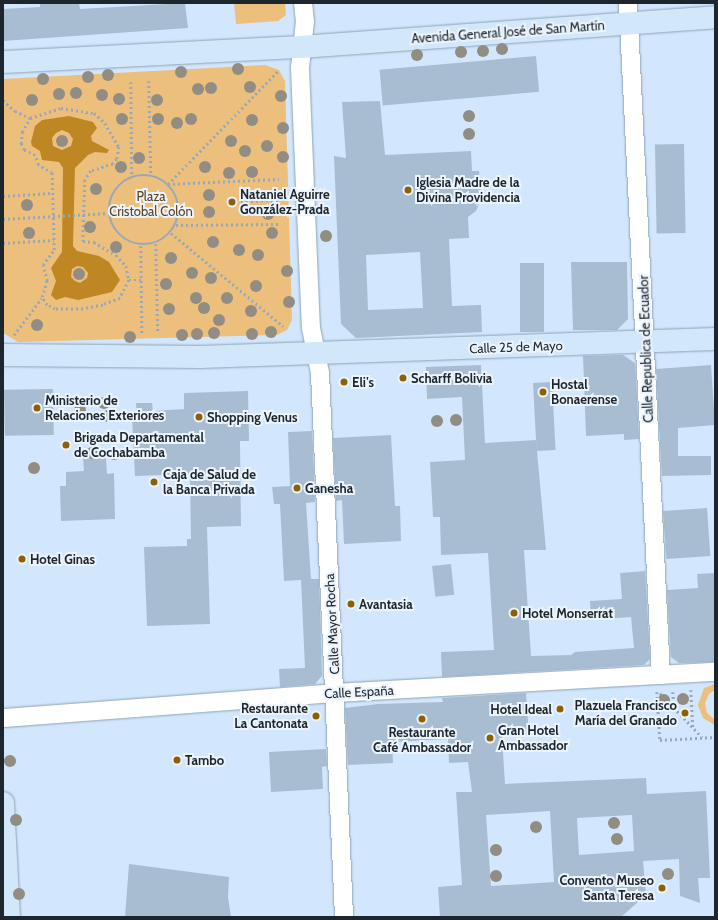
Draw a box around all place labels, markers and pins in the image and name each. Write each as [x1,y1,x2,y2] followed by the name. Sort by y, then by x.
[416,175,520,206] place label: Iglesia Madre de la Divina Providencia
[403,185,413,195] marker: Iglesia Madre de la Divina Providencia
[240,187,330,218] place label: Nataniel Aguirre González-Prada
[227,197,237,207] marker: Nataniel Aguirre González-Prada
[411,370,492,386] place label: Scharff Bolivia
[398,373,408,383] marker: Scharff Bolivia
[352,374,374,390] place label: Eli's
[339,377,349,387] marker: Eli's
[551,377,617,408] place label: Hostal Bonaerense
[538,387,548,397] marker: Hostal Bonaerense
[45,393,164,424] place label: Ministerio de Relaciones Exteriores
[32,403,42,413] marker: Ministerio de Relaciones Exteriores
[207,409,298,425] place label: Shopping Venus
[194,412,204,422] marker: Shopping Venus
[74,430,204,461] place label: Brigada Departamental de Cochabamba
[61,440,71,450] marker: Brigada Departamental de Cochabamba
[163,467,256,498] place label: Caja de Salud de la Banca Privada
[148,476,160,488] marker: Caja de Salud de la Banca Privada
[305,480,353,496] place label: Ganesha
[292,483,302,493] marker: Ganesha
[30,551,95,567] place label: Hotel Ginas
[17,554,27,564] marker: Hotel Ginas
[359,596,413,612] place label: Avantasia
[346,599,356,609] marker: Avantasia
[522,605,613,621] place label: Hotel Monserrat
[509,608,519,618] marker: Hotel Monserrat
[575,698,677,729] place label: Plazuela Francisco María del Granado
[234,701,308,732] place label: Restaurante La Cantonata
[490,701,552,717] place label: Hotel Ideal
[555,704,565,714] marker: Hotel Ideal
[680,708,690,718] marker: Plazuela Francisco María del Granado
[311,711,321,721] marker: Restaurante La Cantonata
[417,714,427,724] marker: Restaurante Café Ambassador
[498,723,568,754] place label: Gran Hotel Ambassador
[373,725,471,756] place label: Restaurante Café Ambassador
[485,733,495,743] marker: Gran Hotel Ambassador
[185,752,224,768] place label: Tambo
[172,755,182,765] marker: Tambo
[559,873,654,904] place label: Convento Museo Santa Teresa
[657,883,667,893] marker: Convento Museo Santa Teresa

